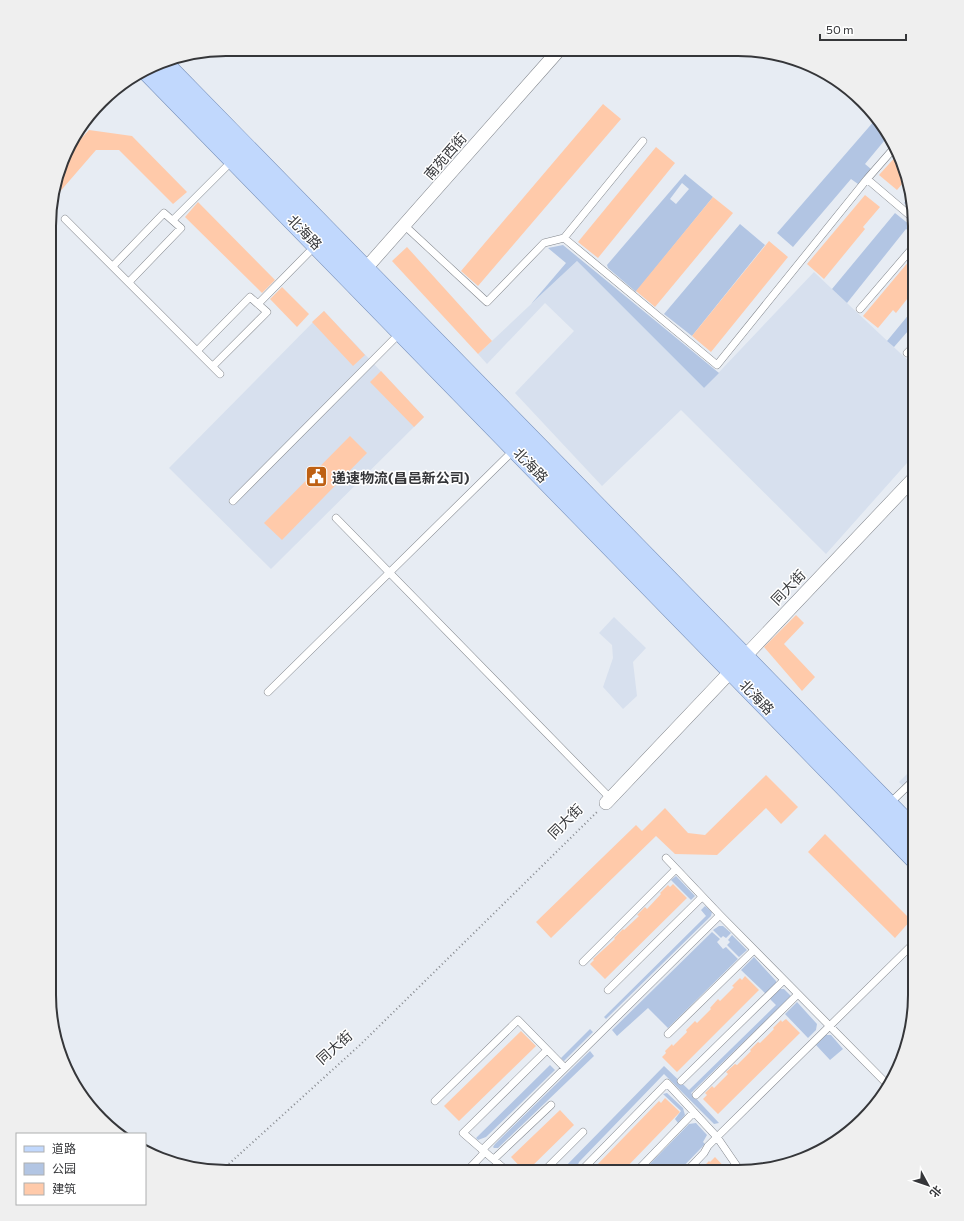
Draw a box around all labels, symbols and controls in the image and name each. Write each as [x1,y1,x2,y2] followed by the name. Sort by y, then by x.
[820,16,906,42] scale bar
[826,22,854,36] text: 50 m
[420,129,470,183] street label: 南苑西街
[284,211,326,253] street label: 北海路
[510,444,552,486] street label: 北海路
[303,464,329,490] public building icon: 递速物流(昌邑新公司)
[332,469,470,486] place label: 递速物流(昌邑新公司)
[767,566,809,608] street label: 同大街
[736,676,778,718] street label: 北海路
[544,800,586,842] street label: 同大街
[313,1027,355,1067] street label: 同大街
[16,1133,146,1205] legend
[52,1141,76,1155] text: 道路
[52,1161,76,1175] text: 公园
[908,1165,948,1205] north arrow
[52,1181,76,1195] text: 建筑
[928,1183,945,1200] text: 北

